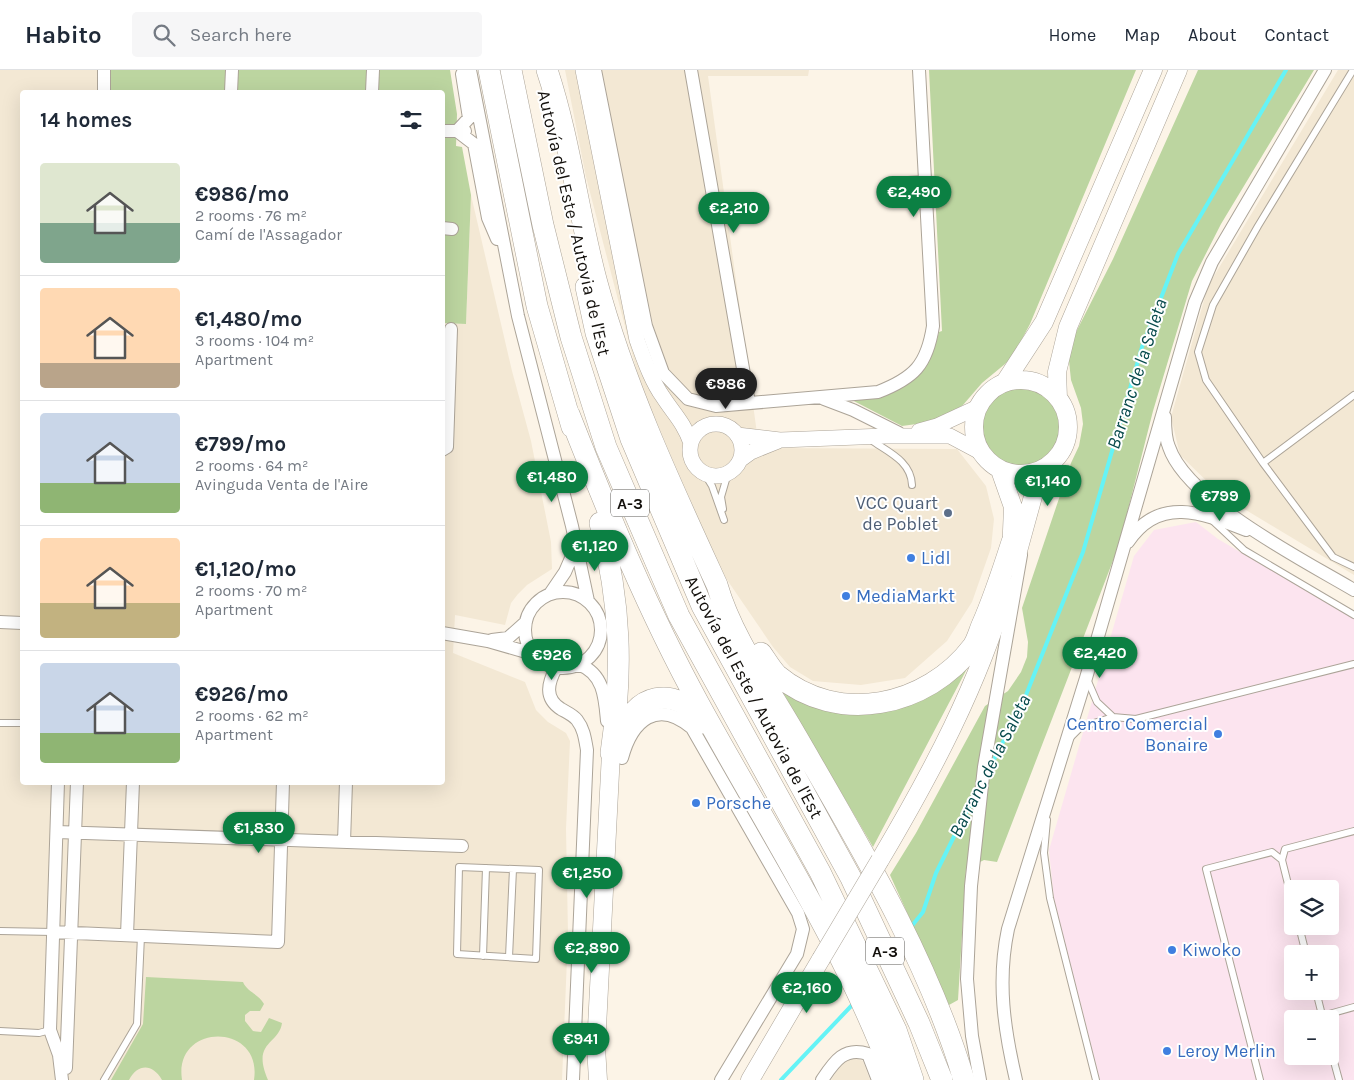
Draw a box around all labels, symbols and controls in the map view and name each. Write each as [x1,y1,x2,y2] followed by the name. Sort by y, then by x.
[132,12,482,57] search box
[25,21,102,49] text: Habito
[150,21,178,49] icon: search
[190,24,292,46] text: Search here
[1048,24,1096,46] text: Home
[1124,24,1160,46] text: Map
[1188,24,1237,46] text: About
[1265,24,1329,46] text: Contact
[533,88,615,358] street label: Autovía del Este / Autovia de l'Est
[397,106,425,134] icon: filters
[40,108,132,132] text: 14 homes
[873,176,955,218] pin: €2,490
[195,182,289,206] text: €986/mo
[887,182,941,201] text: €2,490
[80,183,140,243] icon: home
[693,191,775,234] pin: €2,210
[709,198,759,217] text: €2,210
[195,206,307,225] text: 2 rooms · 76 m²
[195,225,342,244] text: Camí de l'Assagador
[1102,296,1172,452] water label: Barranc de la Saleta
[195,307,302,331] text: €1,480/mo
[80,308,140,368] icon: home
[195,331,314,350] text: 3 rooms · 104 m²
[195,350,273,369] text: Apartment
[696,368,756,410] pin: €986
[706,374,746,393] text: €986
[195,432,286,456] text: €799/mo
[80,433,140,493] icon: home
[195,456,308,475] text: 2 rooms · 64 m²
[511,460,593,503] pin: €1,480
[1007,464,1089,507] pin: €1,140
[527,467,577,486] text: €1,480
[1025,471,1071,490] text: €1,140
[195,475,368,494] text: Avinguda Venta de l'Aire
[1190,480,1250,522] pin: €799
[1201,486,1239,505] text: €799
[611,489,649,516] road number: A-3
[856,492,938,535] place label: VCC Quart de Poblet
[942,507,954,519] marker: VCC Quart de Poblet
[554,530,636,572] pin: €1,120
[572,536,618,555] text: €1,120
[921,547,950,569] place label: Lidl
[905,552,917,564] marker: Lidl
[195,557,296,581] text: €1,120/mo
[80,558,140,618] icon: home
[680,572,828,822] street label: Autovía del Este / Autovia de l'Est
[195,581,307,600] text: 2 rooms · 70 m²
[856,585,955,607] place label: MediaMarkt
[840,590,852,602] marker: MediaMarkt
[195,600,273,619] text: Apartment
[1059,636,1141,679] pin: €2,420
[522,638,582,681] pin: €926
[1073,643,1127,662] text: €2,420
[532,645,572,664] text: €926
[195,682,288,706] text: €926/mo
[80,683,140,743] icon: home
[945,691,1035,841] water label: Barranc de la Saleta
[195,706,309,725] text: 2 rooms · 62 m²
[1066,713,1208,756] place label: Centro Comercial Bonaire
[195,725,273,744] text: Apartment
[1212,728,1224,740] marker: Centro Comercial Bonaire
[706,792,771,814] place label: Porsche
[690,797,702,809] marker: Porsche
[218,812,300,854] pin: €1,830
[234,818,284,837] text: €1,830
[546,856,628,899] pin: €1,250
[563,863,612,882] text: €1,250
[1284,880,1339,1065] map controls
[1284,880,1339,935] button: layers
[551,932,633,974] pin: €2,890
[565,938,619,957] text: €2,890
[866,938,904,964] road number: A-3
[1182,939,1241,961] place label: Kiwoko
[1166,944,1178,956] marker: Kiwoko
[1284,945,1339,1000] button: +
[766,972,848,1014] pin: €2,160
[782,978,832,997] text: €2,160
[1284,1010,1339,1065] button: −
[551,1022,611,1065] pin: €941
[563,1029,599,1048] text: €941
[1177,1040,1276,1062] place label: Leroy Merlin
[1161,1045,1173,1057] marker: Leroy Merlin

